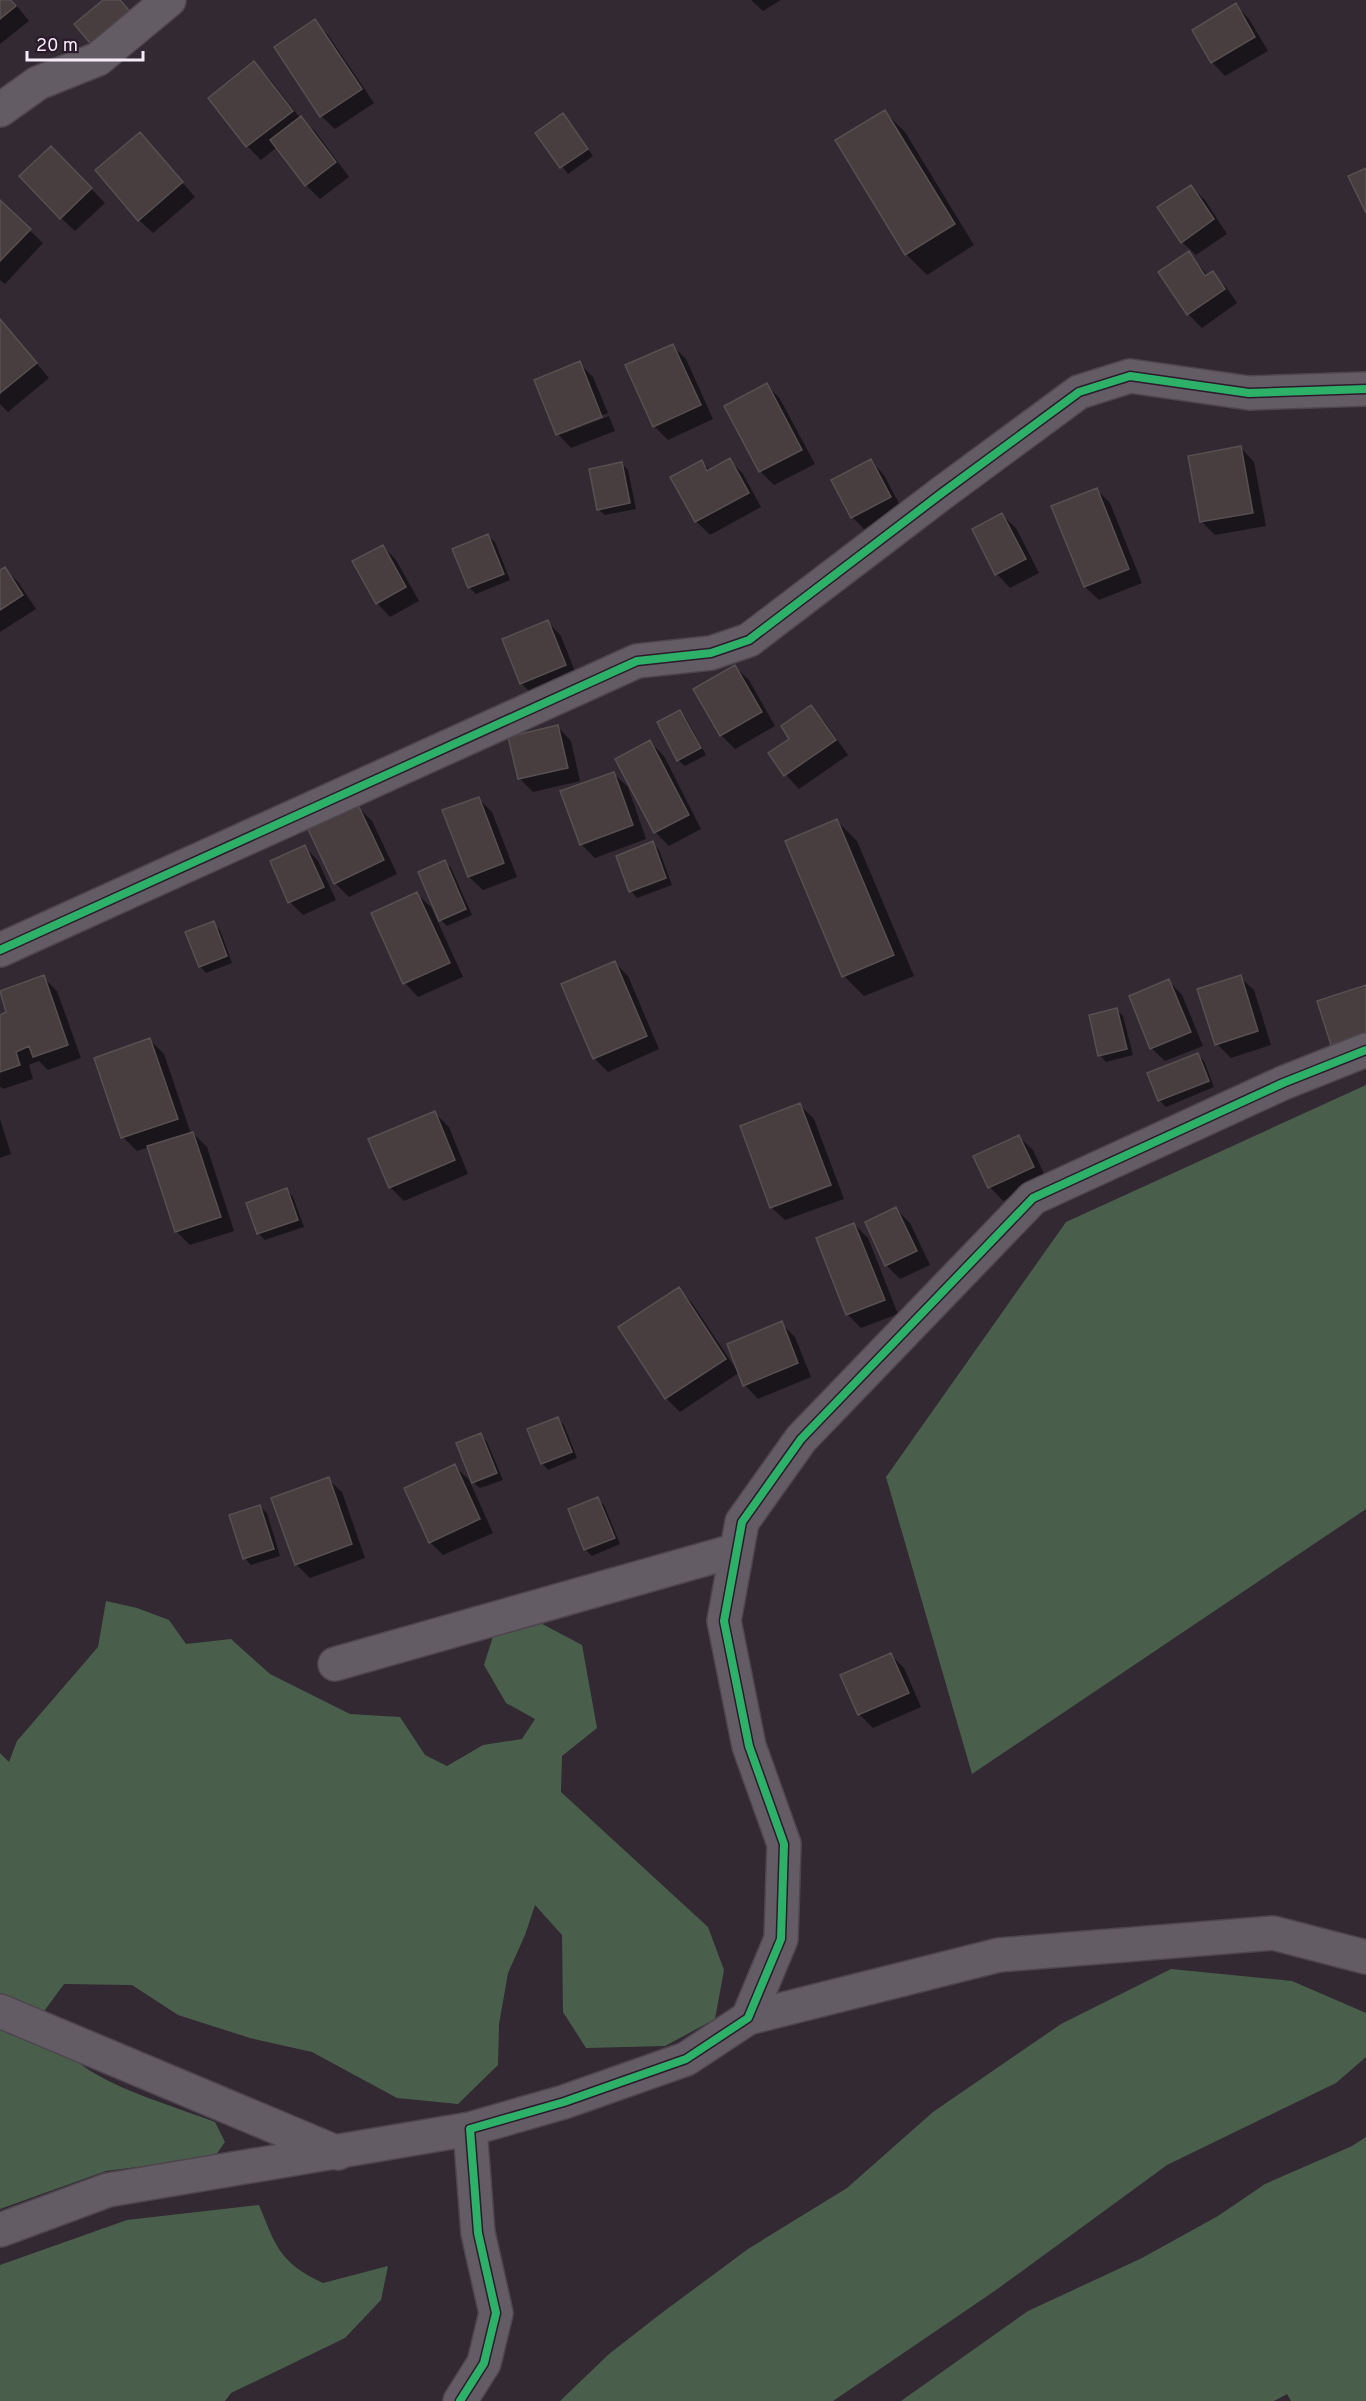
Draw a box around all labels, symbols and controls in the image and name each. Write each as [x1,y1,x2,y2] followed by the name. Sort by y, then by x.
[27,24,142,62] scale bar
[36,35,78,58] text: 20 m

